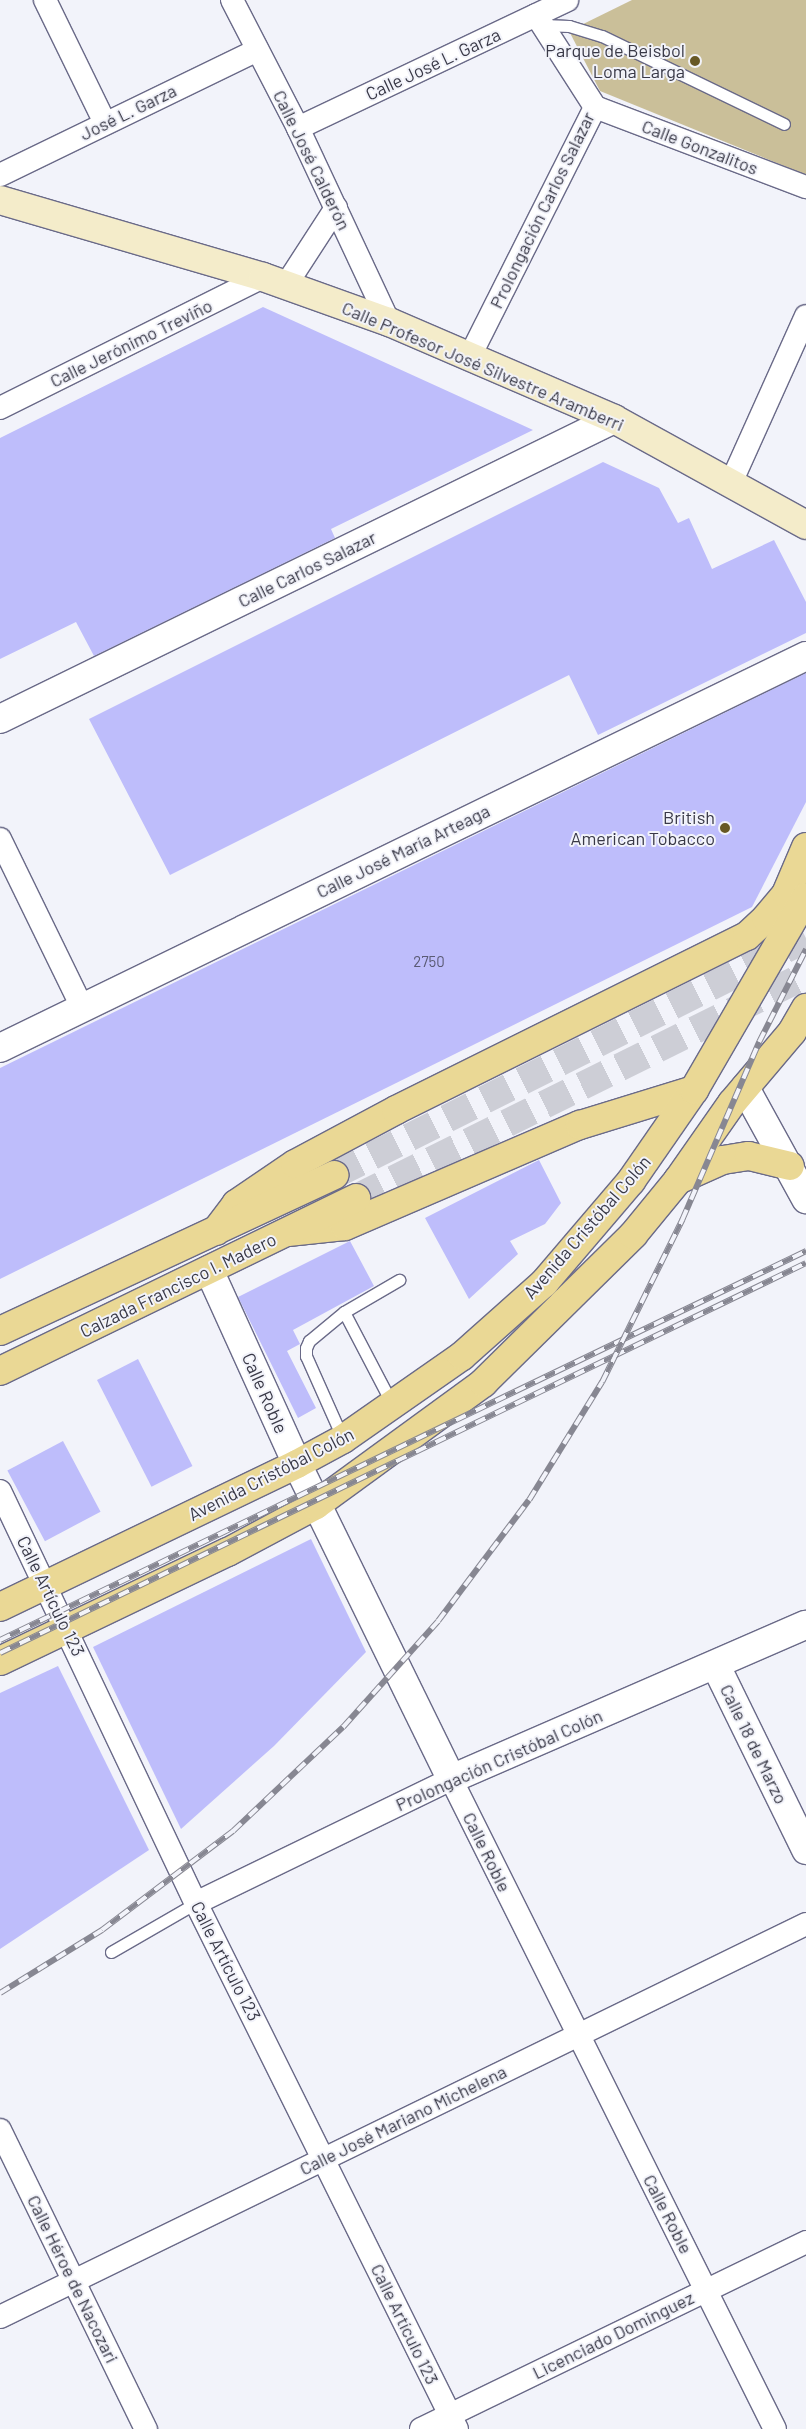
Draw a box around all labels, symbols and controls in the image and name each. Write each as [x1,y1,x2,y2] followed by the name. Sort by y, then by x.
[362,23,504,105] street label: Calle José L. Garza
[545,40,685,82] place label: Parque de Beisbol Loma Larga
[689,55,701,67] marker: Parque de Beisbol Loma Larga
[76,79,180,145] street label: José L. Garza
[269,87,355,233] street label: Calle José Calderón
[485,108,599,312] street label: Prolongación Carlos Salazar
[639,115,761,179] street label: Calle Gonzalitos
[46,294,216,392] street label: Calle Jerónimo Treviño
[339,297,627,435] street label: Calle Profesor José Silvestre Aramberri
[234,526,380,612] street label: Calle Carlos Salazar
[313,800,493,902] street label: Calle José María Arteaga
[570,807,715,850] place label: British American Tobacco
[719,822,731,834] marker: British American Tobacco
[413,953,445,971] house number: 2750
[519,1151,655,1303] street label: Avenida Cristóbal Colón
[76,1228,280,1342] street label: Calzada Francisco I. Madero
[238,1349,292,1437] street label: Calle Roble
[185,1423,357,1525] street label: Avenida Cristóbal Colón
[13,1532,89,1660] street label: Calle Artículo 123
[716,1681,792,1807] street label: Calle 18 de Marzo
[392,1705,606,1815] street label: Prolongación Cristóbal Colón
[458,1809,516,1895] street label: Calle Roble
[187,1898,265,2024] street label: Calle Artículo 123
[296,2060,510,2180] street label: Calle José Mariano Michelena
[639,2171,697,2257] street label: Calle Roble
[23,2192,123,2366] street label: Calle Héroe de Nacozari
[367,2260,443,2388] street label: Calle Artículo 123
[529,2287,697,2383] street label: Licenciado Dominguez

